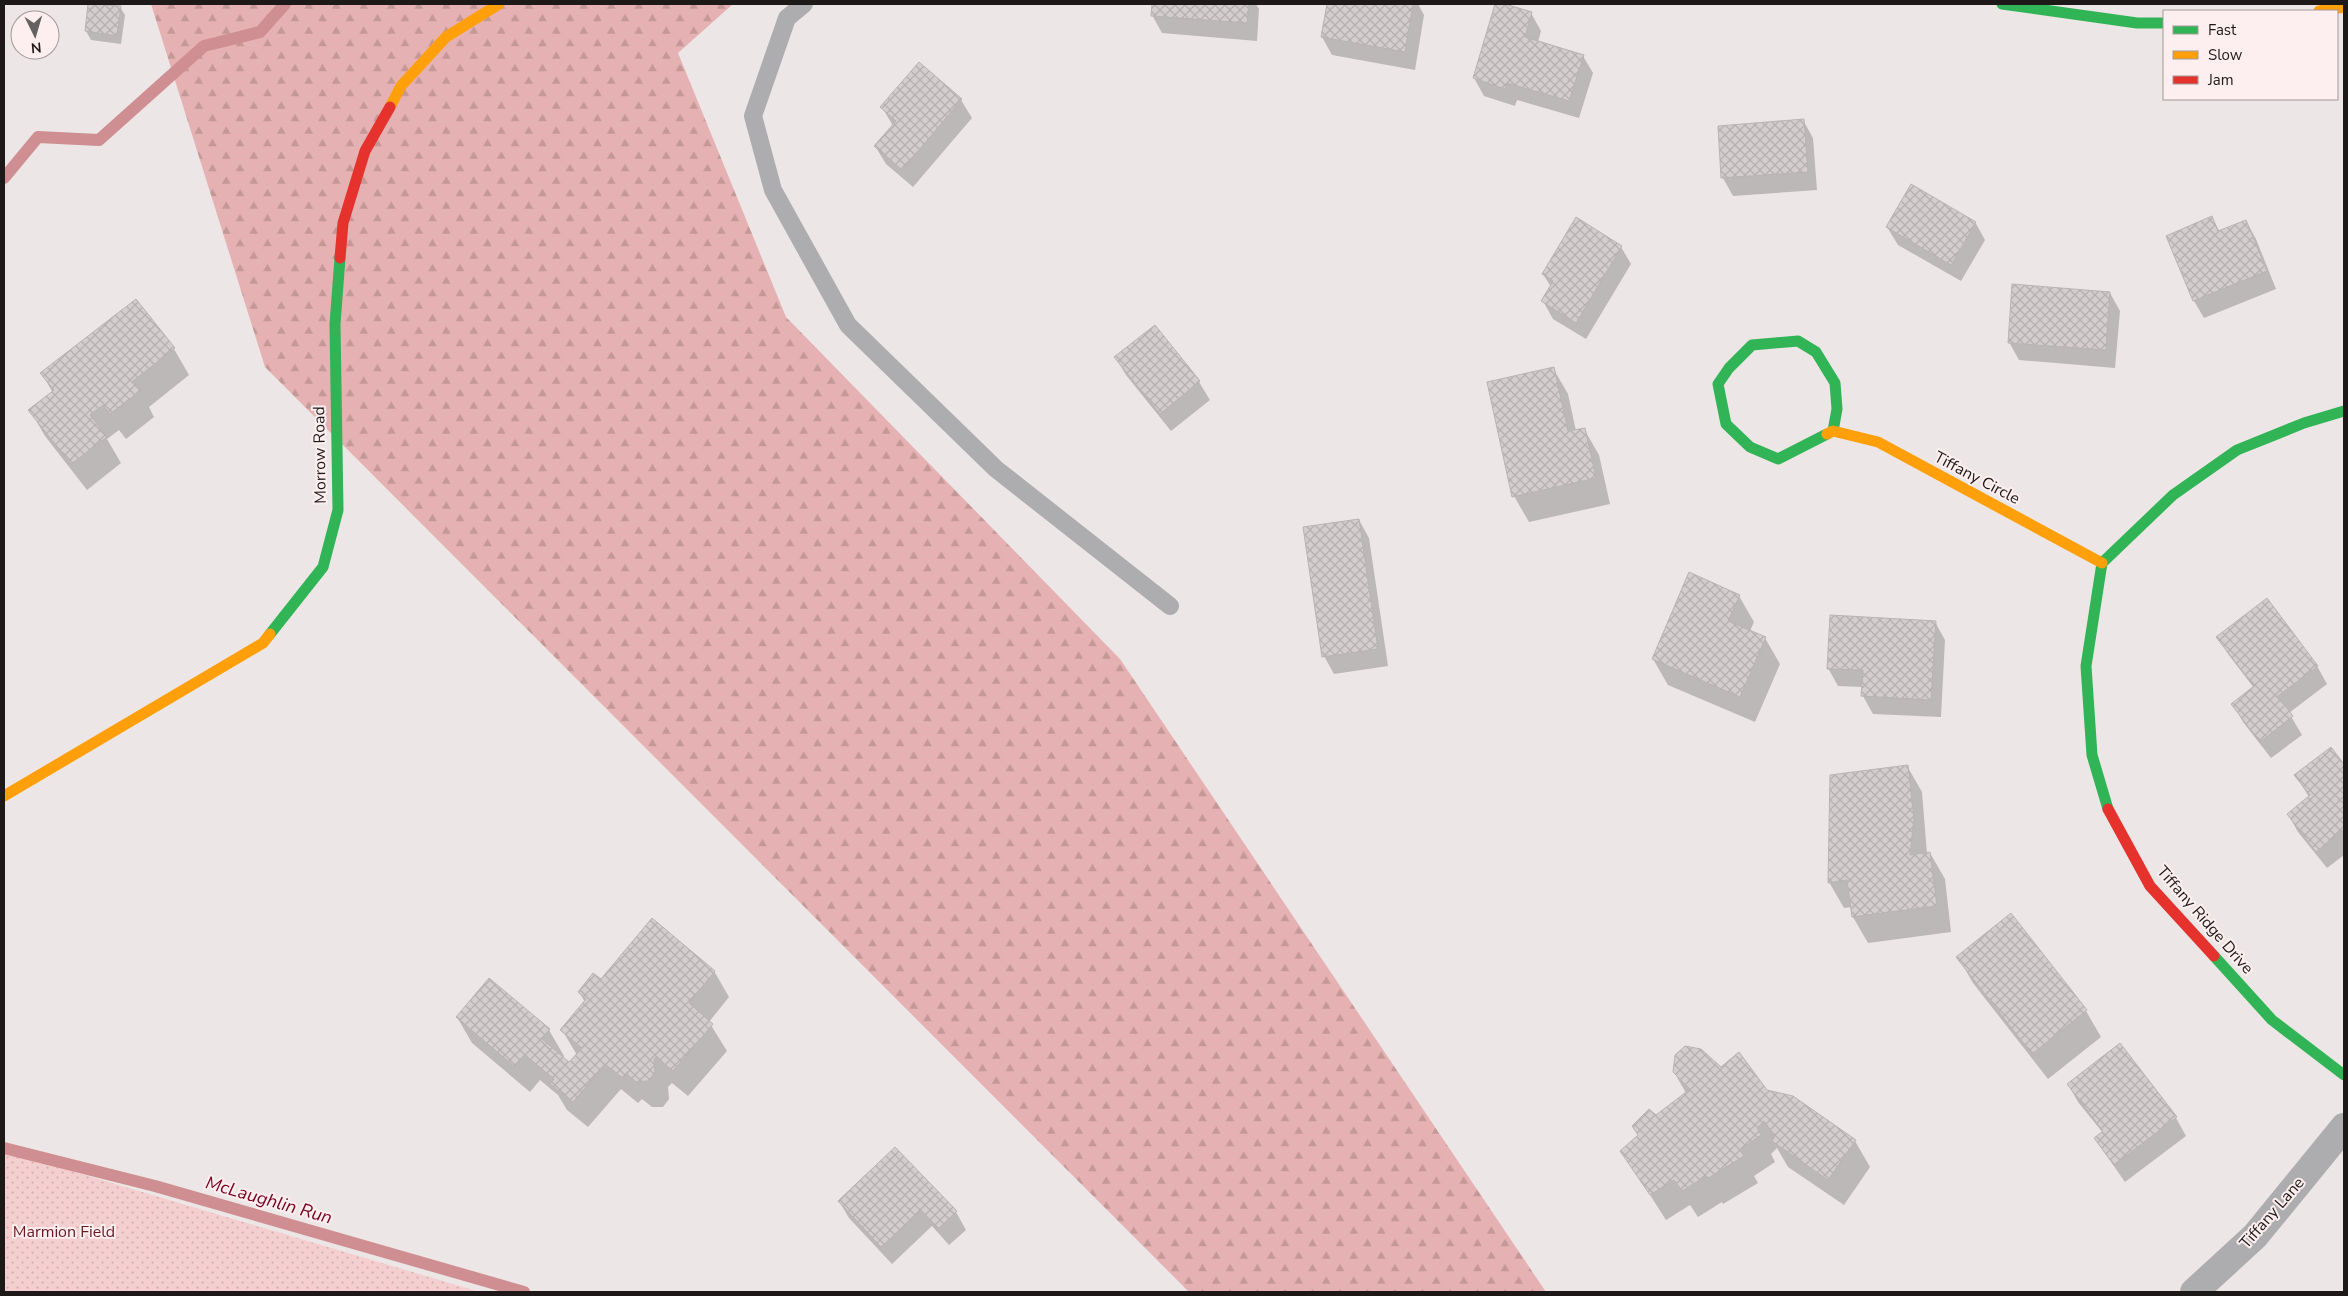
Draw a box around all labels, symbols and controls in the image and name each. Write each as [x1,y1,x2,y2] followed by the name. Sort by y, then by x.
[10,10,60,60] north arrow
[2163,10,2338,100] legend
[2208,20,2237,40] text: Fast
[30,38,42,57] text: N
[2208,45,2243,65] text: Slow
[2207,70,2234,90] text: Jam
[308,406,332,504] street label: Morrow Road
[1930,446,2024,510] street label: Tiffany Circle
[2152,861,2258,979] street label: Tiffany Ridge Drive
[203,1170,335,1230] water label: McLaughlin Run
[2235,1172,2309,1254] street label: Tiffany Lane
[13,1221,115,1243] park label: Marmion Field

